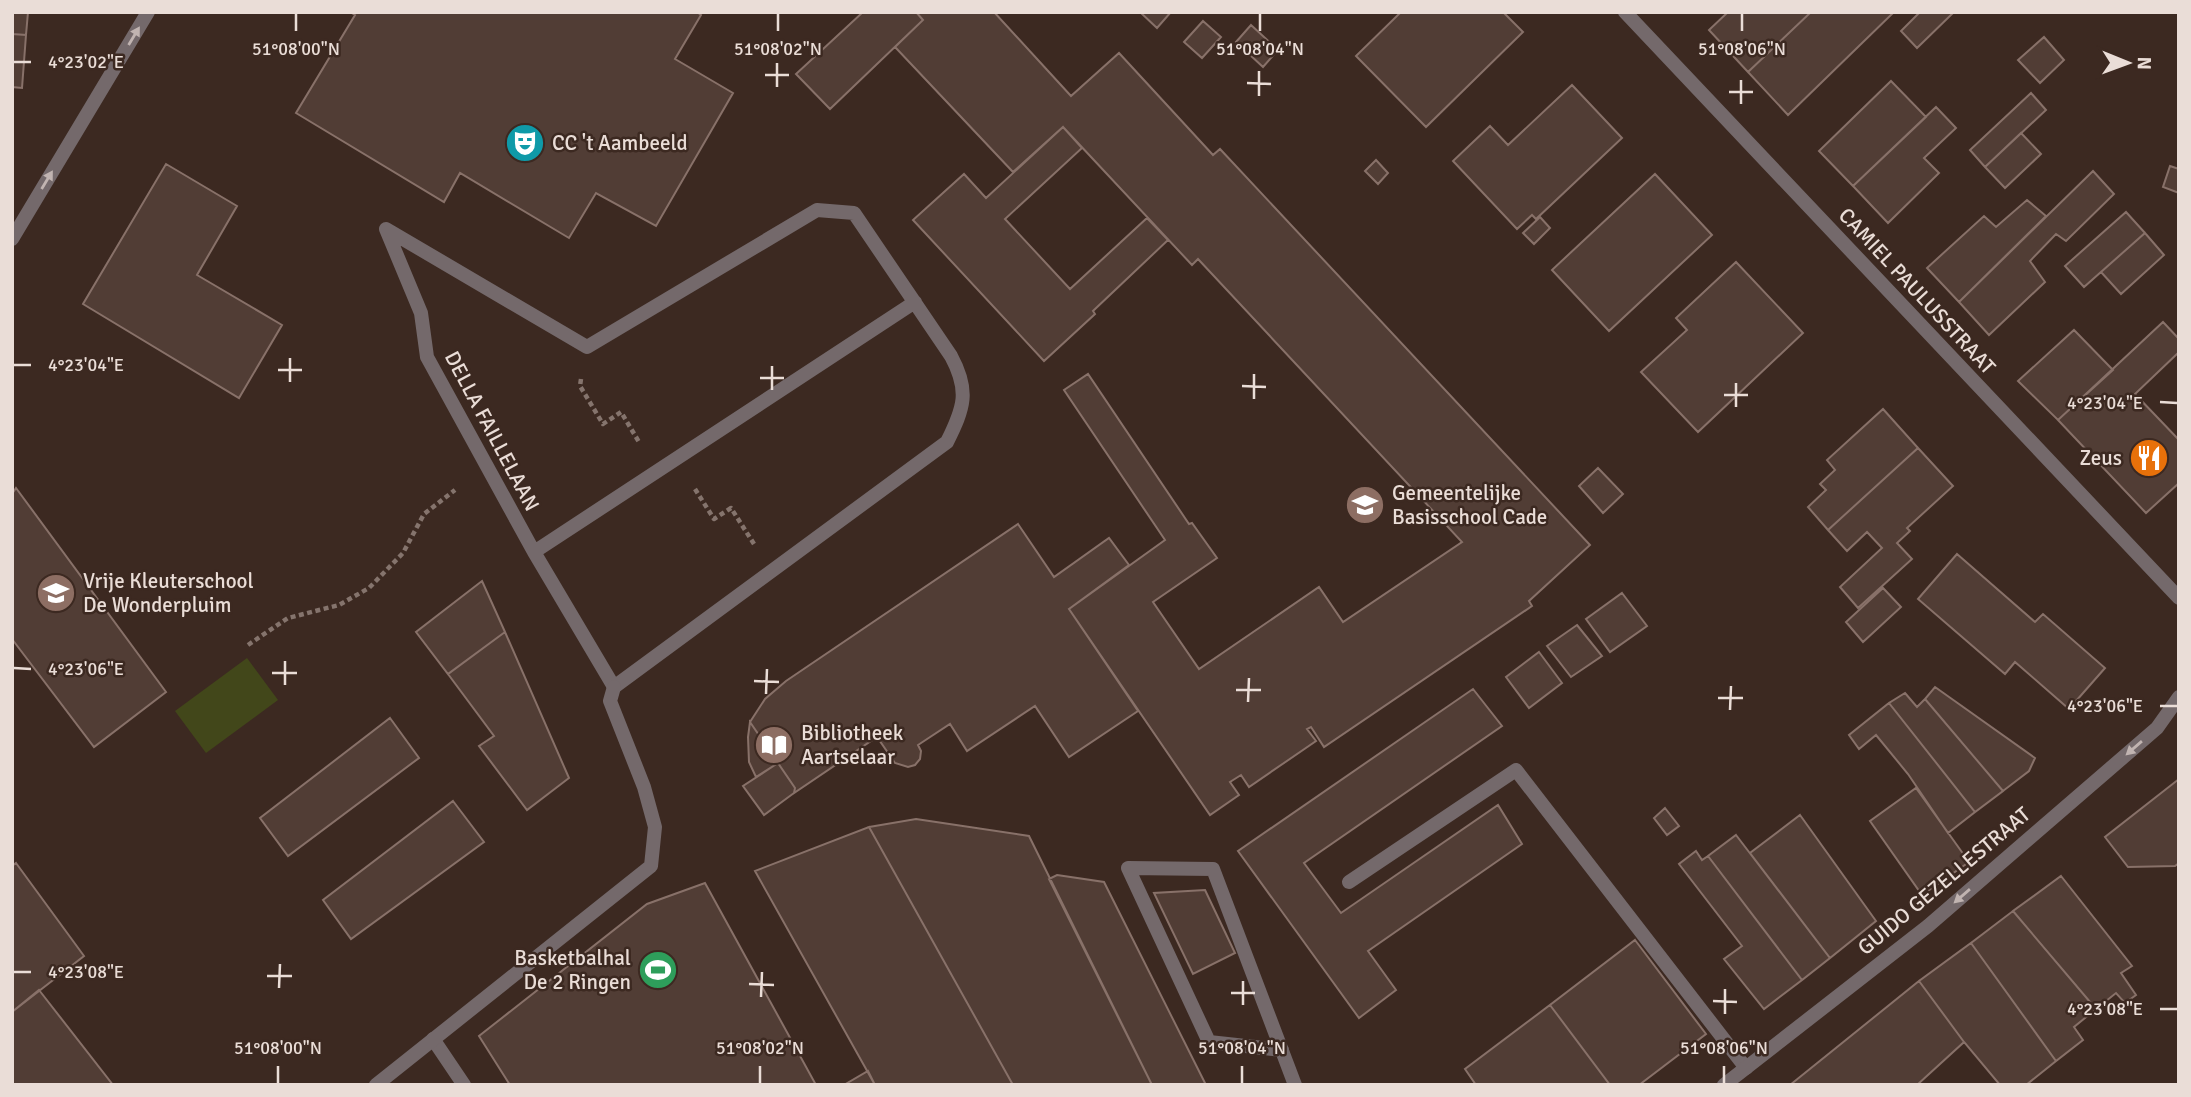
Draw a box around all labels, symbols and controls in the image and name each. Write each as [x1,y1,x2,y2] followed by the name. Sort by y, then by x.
[127,26,140,45] one-way arrow
[2093,28,2163,98] north arrow
[252,38,340,60] text: 51°08'00"N
[734,38,822,60] text: 51°08'02"N
[1216,38,1304,60] text: 51°08'04"N
[1698,38,1786,60] text: 51°08'06"N
[48,51,124,73] text: 4°23'02"E
[2132,56,2156,70] text: N
[504,122,546,164] theatre icon: CC 't Aambeeld
[552,130,688,156] place label: CC 't Aambeeld
[41,170,53,189] one-way arrow
[1833,202,2001,380] street label: CAMIEL PAULUSSTRAAT
[439,347,545,515] street label: DELLA FAILLELAAN
[48,354,124,376] text: 4°23'04"E
[2067,392,2143,414] text: 4°23'04"E
[2128,437,2170,479] restaurant icon: Zeus
[2080,445,2122,471] place label: Zeus
[1392,480,1547,530] place label: Gemeentelijke Basisschool Cade
[1344,484,1386,526] school or university icon: Gemeentelijke Basisschool Cade
[83,568,254,618] place label: Vrije Kleuterschool De Wonderpluim
[35,572,77,614] school or university icon: Vrije Kleuterschool De Wonderpluim
[48,658,124,680] text: 4°23'06"E
[2067,695,2143,717] text: 4°23'06"E
[801,720,904,770] place label: Bibliotheek Aartselaar
[753,724,795,766] library icon: Bibliotheek Aartselaar
[2125,740,2143,756] one-way arrow
[1853,801,2036,961] street label: GUIDO GEZELLESTRAAT
[1953,888,1971,904] one-way arrow
[514,945,631,995] place label: Basketbalhal De 2 Ringen
[637,949,679,991] sports icon: Basketbalhal De 2 Ringen
[48,961,124,983] text: 4°23'08"E
[2067,998,2143,1020] text: 4°23'08"E
[234,1037,322,1059] text: 51°08'00"N
[716,1037,804,1059] text: 51°08'02"N
[1198,1037,1286,1059] text: 51°08'04"N
[1680,1037,1768,1059] text: 51°08'06"N

